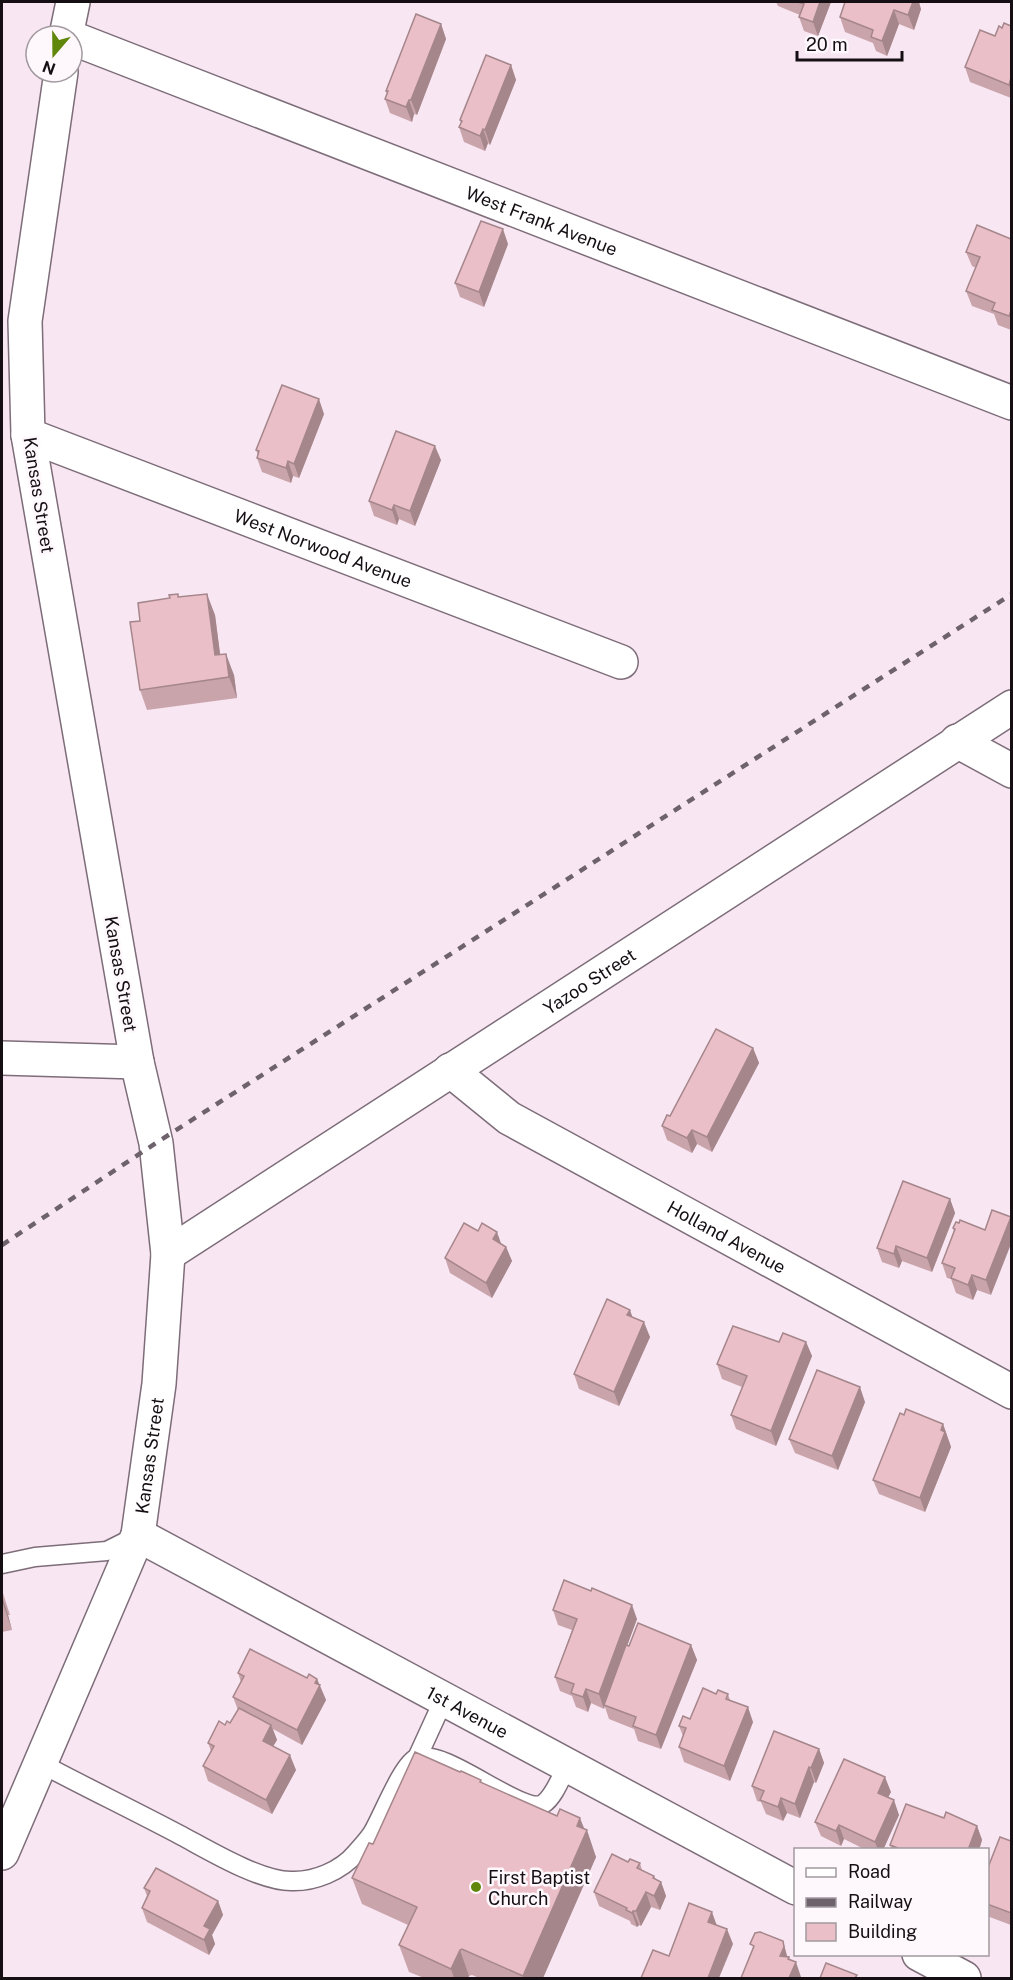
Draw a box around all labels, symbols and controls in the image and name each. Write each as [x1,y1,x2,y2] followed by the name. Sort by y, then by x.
[24,24,84,84] north arrow
[797,24,902,62] scale bar
[806,34,848,55] text: 20 m
[40,57,58,79] text: N
[463,182,621,259] street label: West Frank Avenue
[19,435,59,555] street label: Kansas Street
[231,504,415,592] street label: West Norwood Avenue
[100,914,142,1034] street label: Kansas Street
[539,943,639,1018] street label: Yazoo Street
[664,1196,790,1277] street label: Holland Avenue
[131,1396,168,1515] street label: Kansas Street
[423,1681,512,1742] street label: 1st Avenue
[794,1848,989,1956] legend
[848,1861,891,1882] text: Road
[488,1867,590,1909] place label: First Baptist Church
[469,1880,483,1894] marker: First Baptist Church
[848,1891,913,1912] text: Railway
[848,1921,917,1942] text: Building

